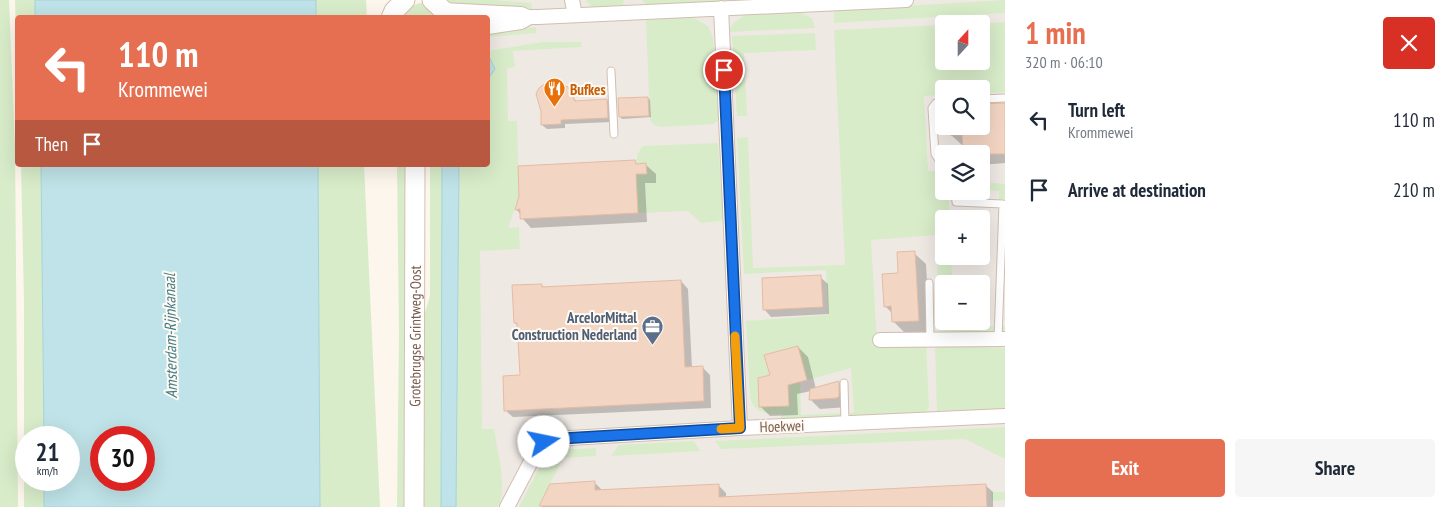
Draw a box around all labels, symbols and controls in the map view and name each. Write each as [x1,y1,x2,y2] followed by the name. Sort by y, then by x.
[1025,13,1086,52] text: 1 min
[935,15,990,70] north arrow
[935,15,990,330] map controls
[1383,17,1435,69] button: close
[118,31,199,77] text: 110 m
[35,35,100,100] icon: left
[703,49,745,91] pin
[1025,52,1103,72] text: 320 m · 06:10
[710,56,738,84] icon: arrive
[118,75,208,103] text: Krommewei
[542,77,566,108] restaurant icon: Bufkes
[570,80,606,99] place label: Bufkes
[935,80,990,135] button: search
[1068,98,1125,122] text: Turn left
[1025,106,1053,134] icon: left
[1393,108,1435,132] text: 110 m
[1068,122,1134,142] text: Krommewei
[78,130,106,158] icon: arrive
[35,132,68,156] text: Then
[935,145,990,200] button: layers
[1025,176,1053,204] icon: arrive
[1068,178,1206,202] text: Arrive at destination
[1393,178,1435,202] text: 210 m
[935,210,990,265] button: +
[405,265,424,407] street label: Grotebrugse Grintweg-Oost
[159,272,181,399] water label: Amsterdam-Rijnkanaal
[935,275,990,330] button: −
[512,308,637,344] place label: ArcelorMittal Construction Nederland
[641,314,665,345] office icon: ArcelorMittal Construction Nederland
[517,415,569,467] position arrow
[759,416,805,436] street label: Hoekwei
[90,426,155,491] speed limit sign: 30
[36,436,59,468] text: 21
[1025,439,1225,497] button: Exit
[1235,439,1435,497] button: Share
[37,463,58,478] text: km/h

